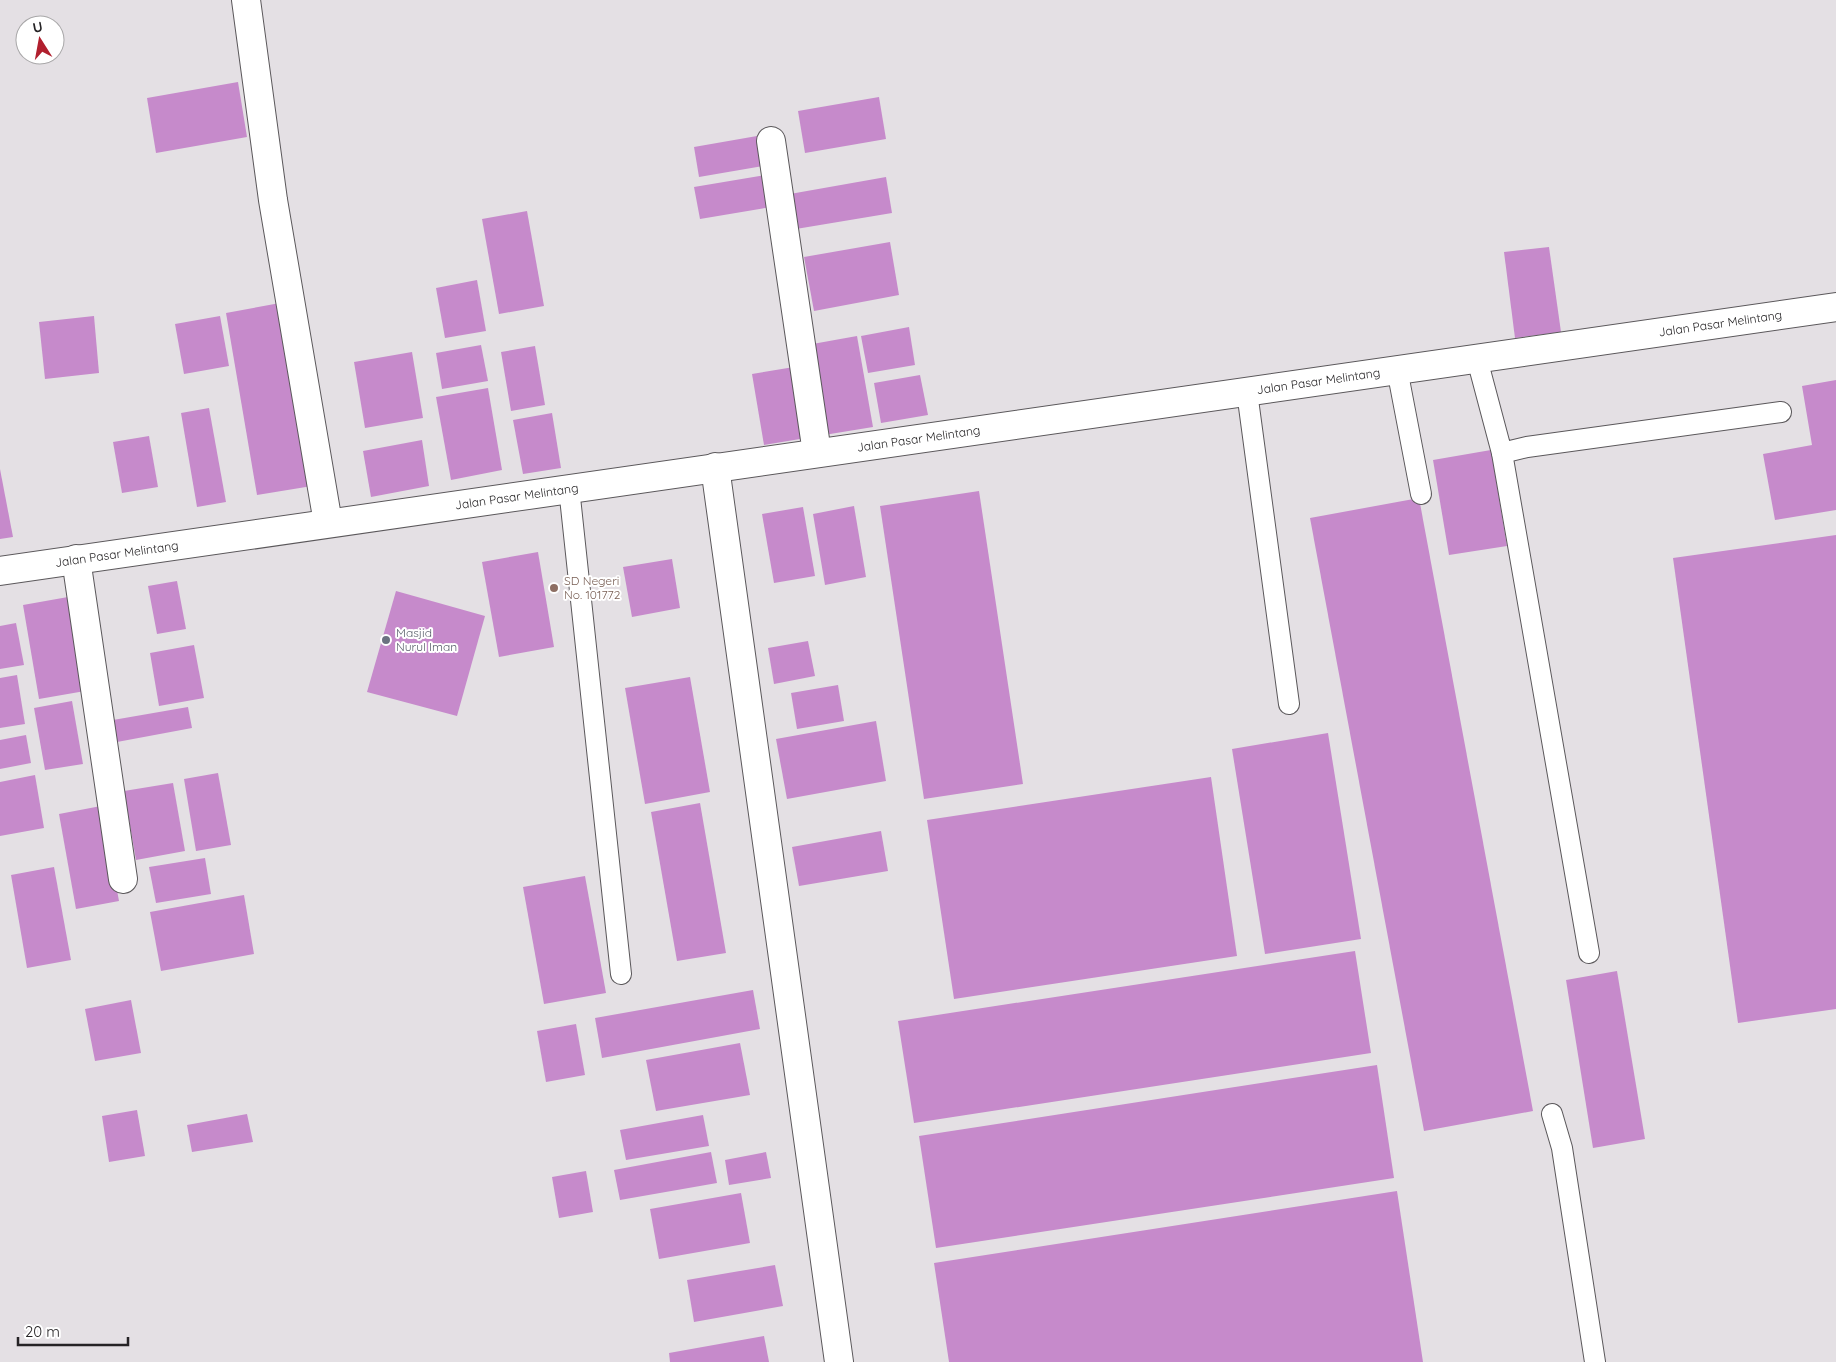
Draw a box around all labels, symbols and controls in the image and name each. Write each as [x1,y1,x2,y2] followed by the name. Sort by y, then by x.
[15,15,65,65] north arrow
[31,17,44,37] text: U
[1658,307,1783,339] street label: Jalan Pasar Melintang
[1256,365,1381,397] street label: Jalan Pasar Melintang
[856,422,981,455] street label: Jalan Pasar Melintang
[454,480,579,512] street label: Jalan Pasar Melintang
[54,537,179,570] street label: Jalan Pasar Melintang
[564,573,621,602] place label: SD Negeri No. 101772
[548,582,560,594] marker: SD Negeri No. 101772
[396,625,457,654] place label: Masjid Nurul Iman
[380,634,392,646] marker: Masjid Nurul Iman
[18,1314,128,1346] scale bar
[25,1322,60,1341] text: 20 m

